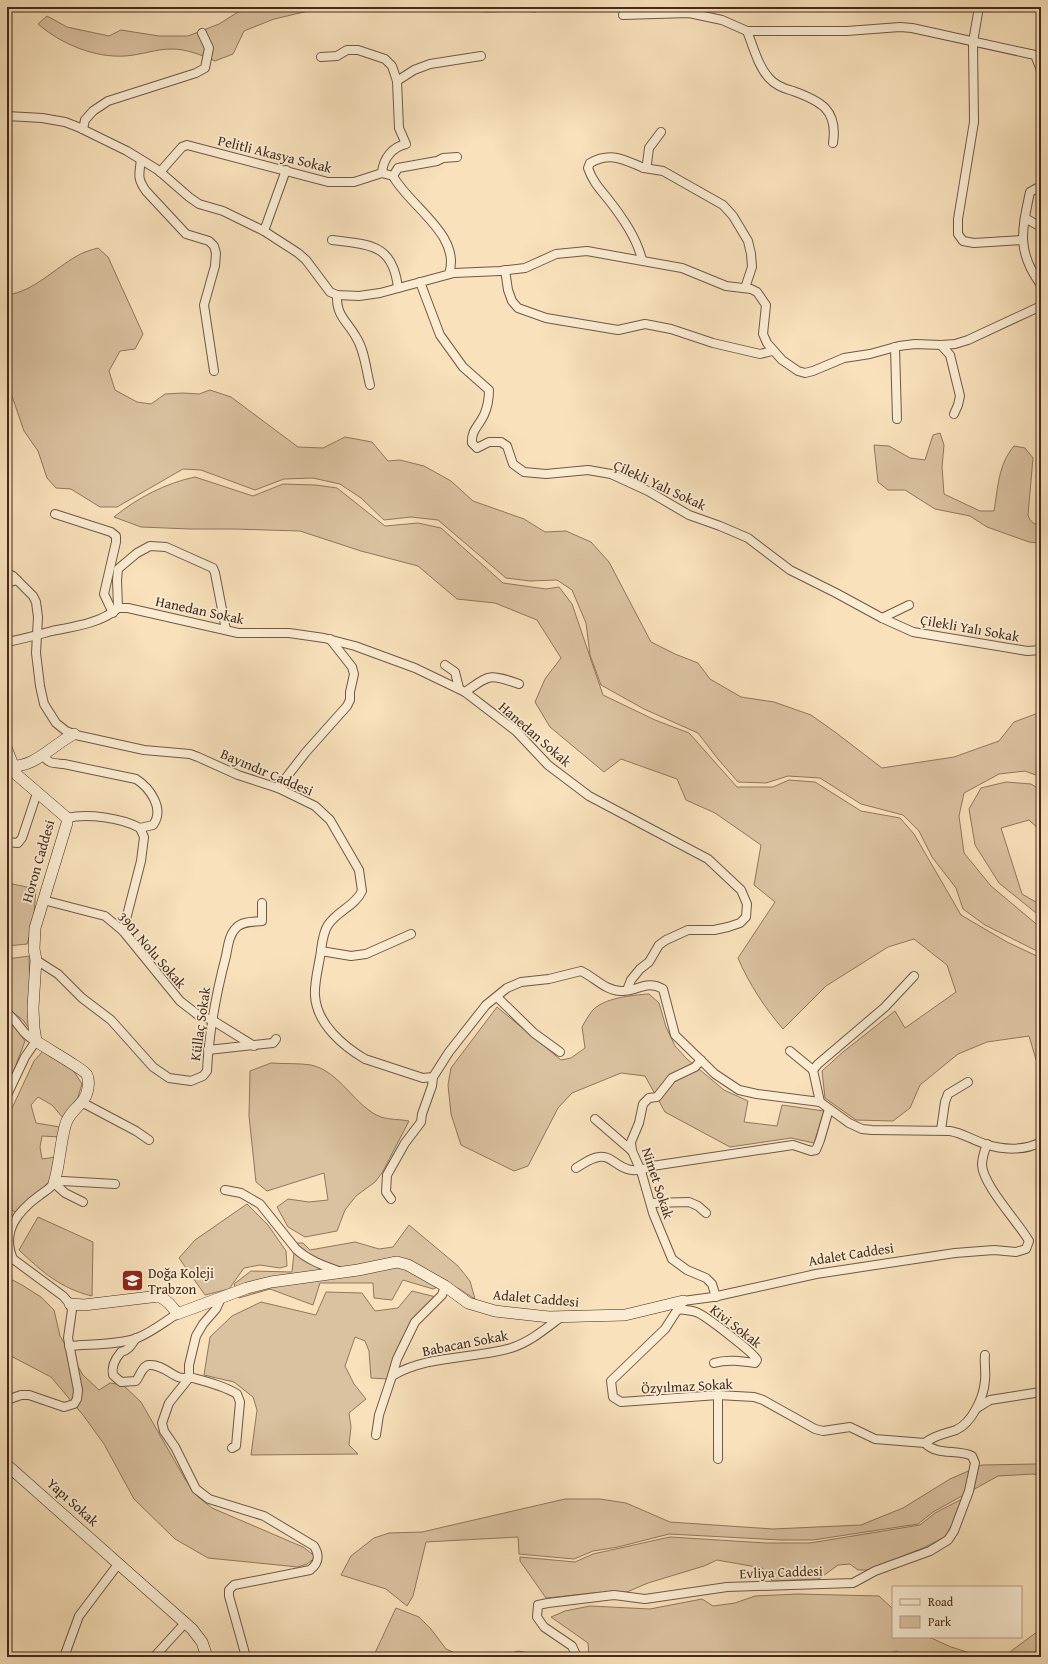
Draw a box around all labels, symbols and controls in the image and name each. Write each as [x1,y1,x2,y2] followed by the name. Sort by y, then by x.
[216,130,335,178] street label: Pelitli Akasya Sokak
[610,455,710,516] street label: Çilekli Yalı Sokak
[154,591,247,629] street label: Hanedan Sokak
[919,609,1022,647] street label: Çilekli Yalı Sokak
[494,697,576,772] street label: Hanedan Sokak
[218,743,316,801] street label: Bayındır Caddesi
[17,817,59,905] street label: Horon Caddesi
[113,907,192,993] street label: 3901 Nolu Sokak
[185,985,215,1062] street label: Küllaç Sokak
[637,1145,679,1222] street label: Nimet Sokak
[807,1237,895,1271] street label: Adalet Caddesi
[148,1263,214,1299] place label: Doğa Koleji Trabzon
[120,1268,146,1294] school or university icon: Doğa Koleji Trabzon
[492,1284,580,1312] street label: Adalet Caddesi
[706,1299,767,1353] street label: Kivi Sokak
[420,1325,510,1361] street label: Babacan Sokak
[641,1374,734,1398] street label: Özyılmaz Sokak
[43,1473,104,1531] street label: Yapı Sokak
[739,1561,823,1583] street label: Evliya Caddesi
[892,1586,1022,1638] legend
[928,1593,954,1610] text: Road
[928,1613,952,1630] text: Park

